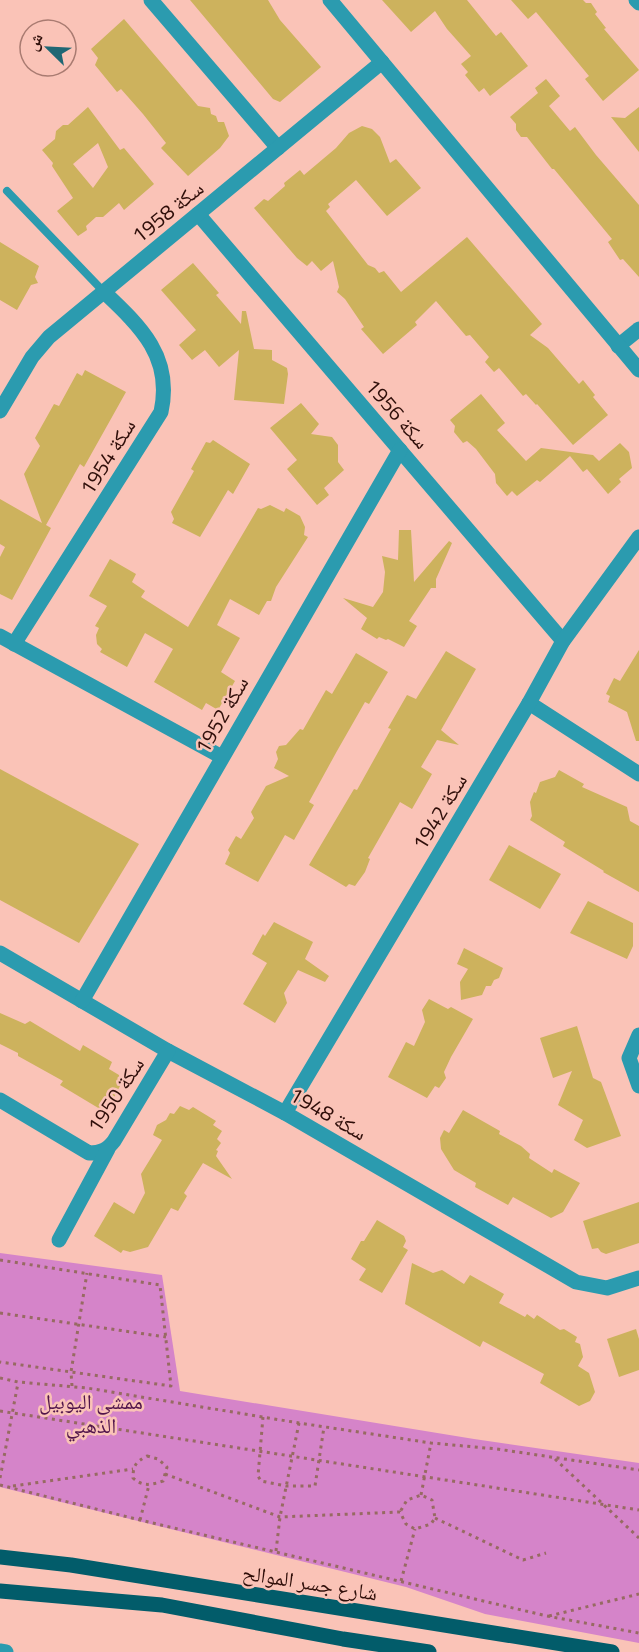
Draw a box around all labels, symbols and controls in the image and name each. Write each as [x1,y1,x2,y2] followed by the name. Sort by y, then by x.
[18,18,78,78] north arrow
[20,29,49,55] text: ش
[124,172,210,250] street label: سكة 1958
[358,371,438,456] street label: سكة 1956
[71,412,143,501] street label: سكة 1954
[186,670,256,759] street label: سكة 1952
[404,767,475,856] street label: سكة 1942
[79,1050,152,1139] street label: سكة 1950
[284,1078,373,1148] street label: سكة 1948
[39,1385,143,1442] park label: ممشى اليوبيل الذهبي
[240,1556,380,1608] street label: شارع جسر الموالح

